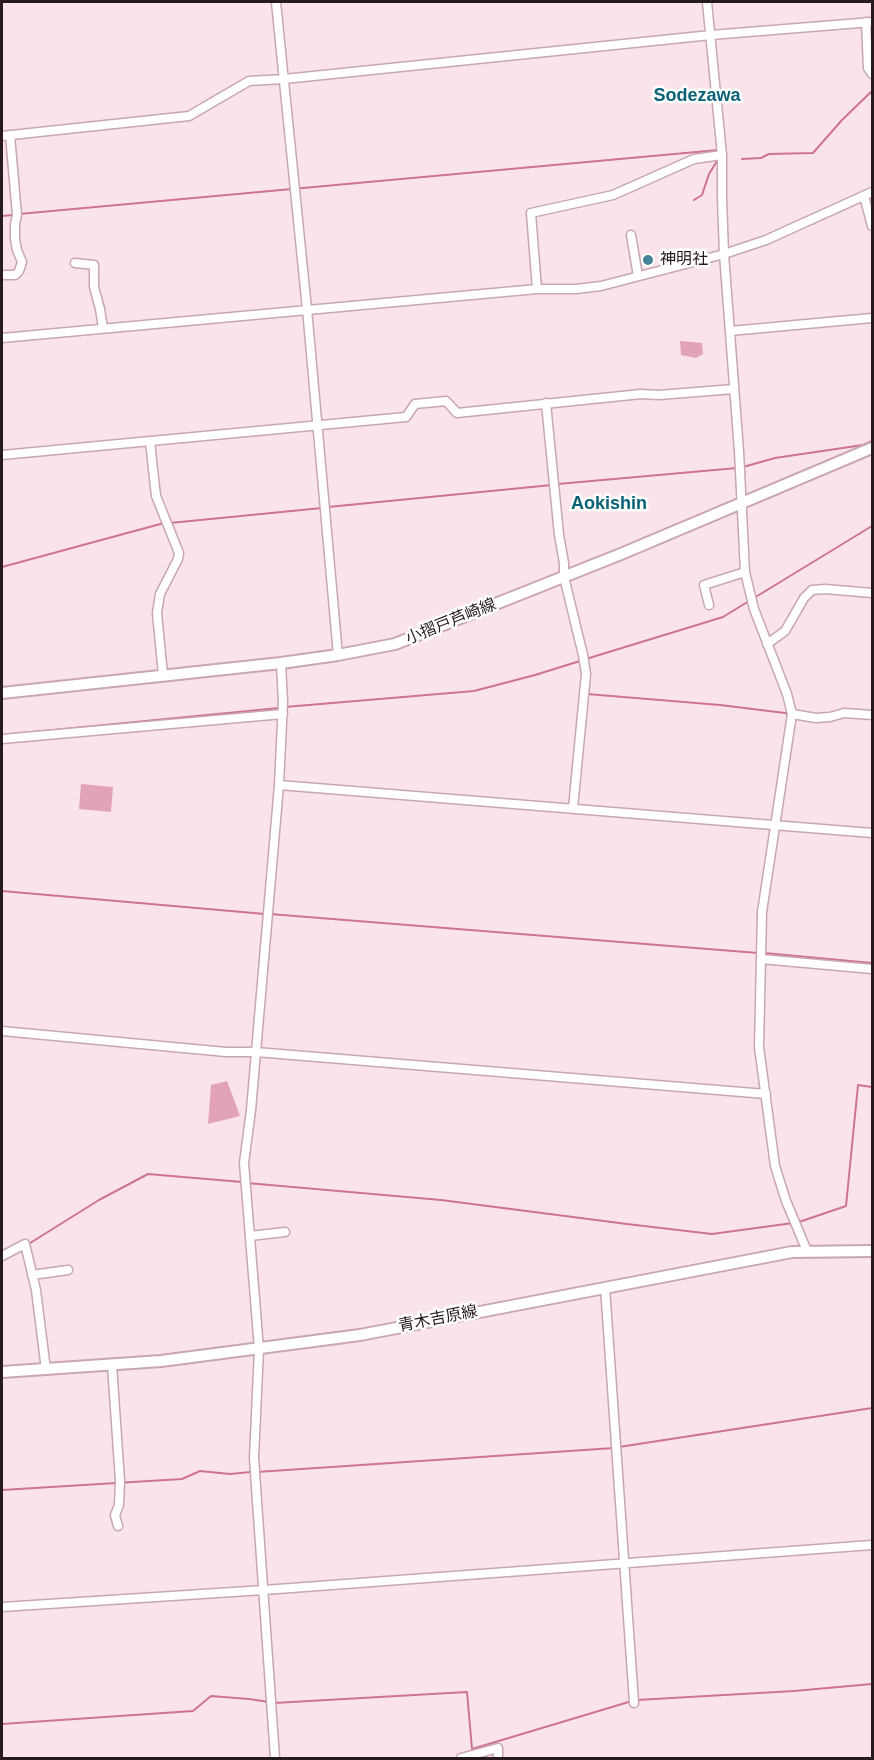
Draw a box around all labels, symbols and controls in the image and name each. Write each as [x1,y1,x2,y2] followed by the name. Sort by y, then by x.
[653,85,741,107] district label: Sodezawa
[660,250,708,270] place label: 神明社
[641,253,655,267] marker: 神明社
[571,493,647,515] district label: Aokishin
[403,595,499,649] street label: 小摺戸芦崎線
[397,1302,479,1336] street label: 青木吉原線

